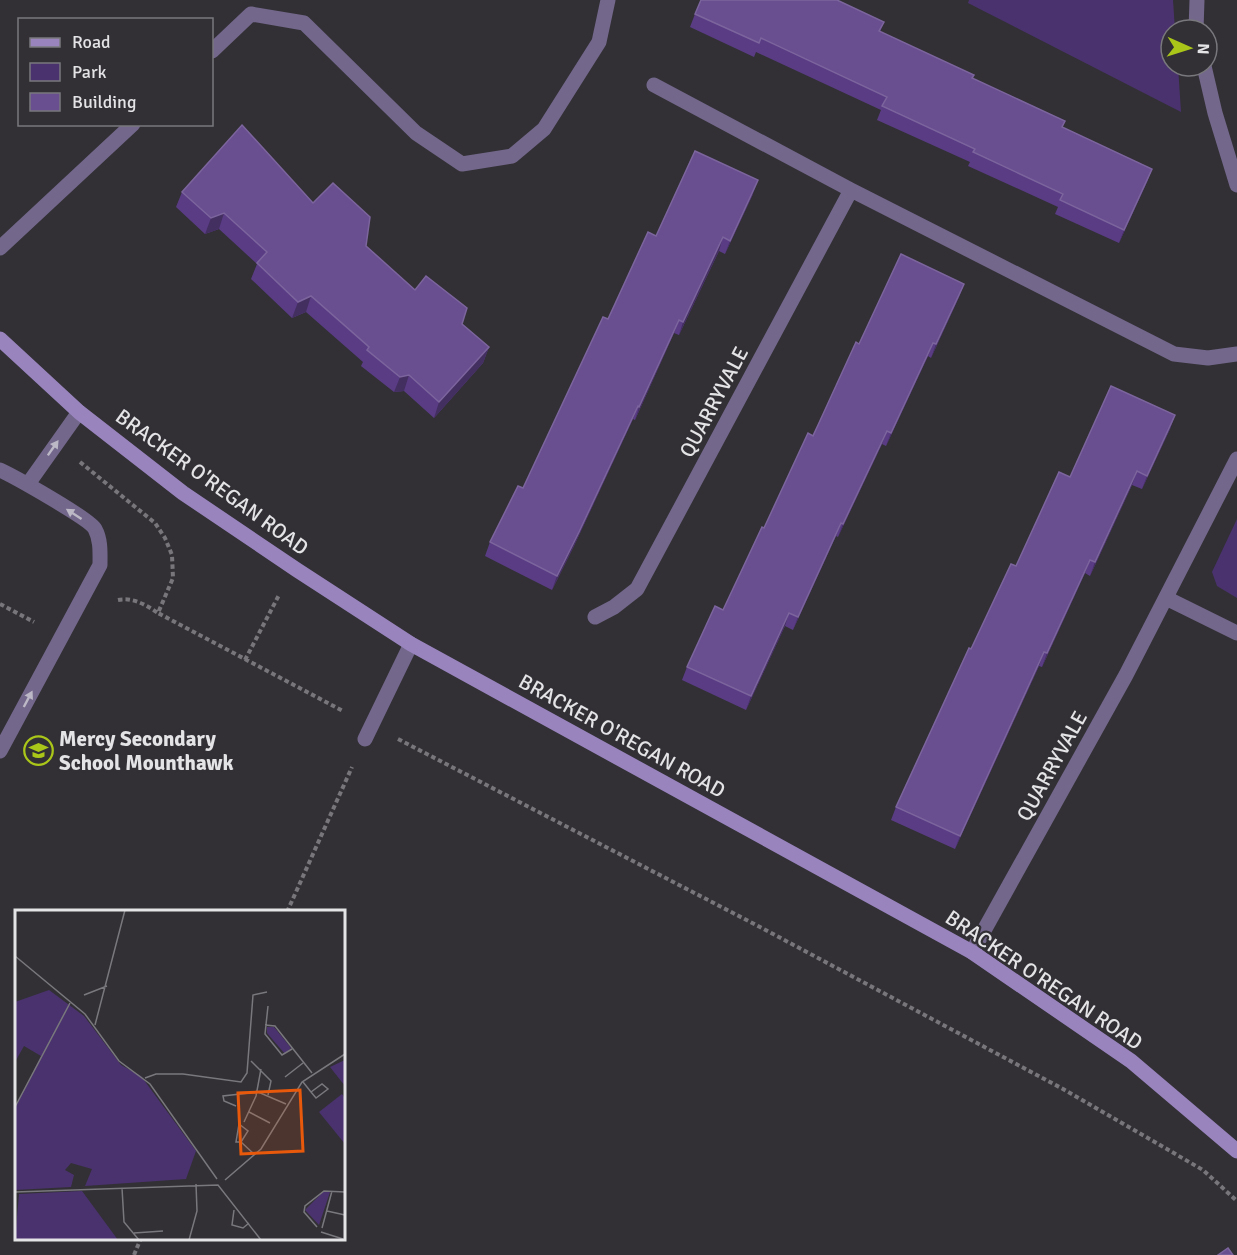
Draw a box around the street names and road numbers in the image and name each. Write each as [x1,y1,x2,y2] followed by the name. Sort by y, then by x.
[674,342,754,462] street label: QUARRYVALE
[110,403,314,561] street label: BRACKER O'REGAN ROAD
[514,668,730,804] street label: BRACKER O'REGAN ROAD
[1011,706,1093,826] street label: QUARRYVALE
[940,904,1148,1056] street label: BRACKER O'REGAN ROAD

